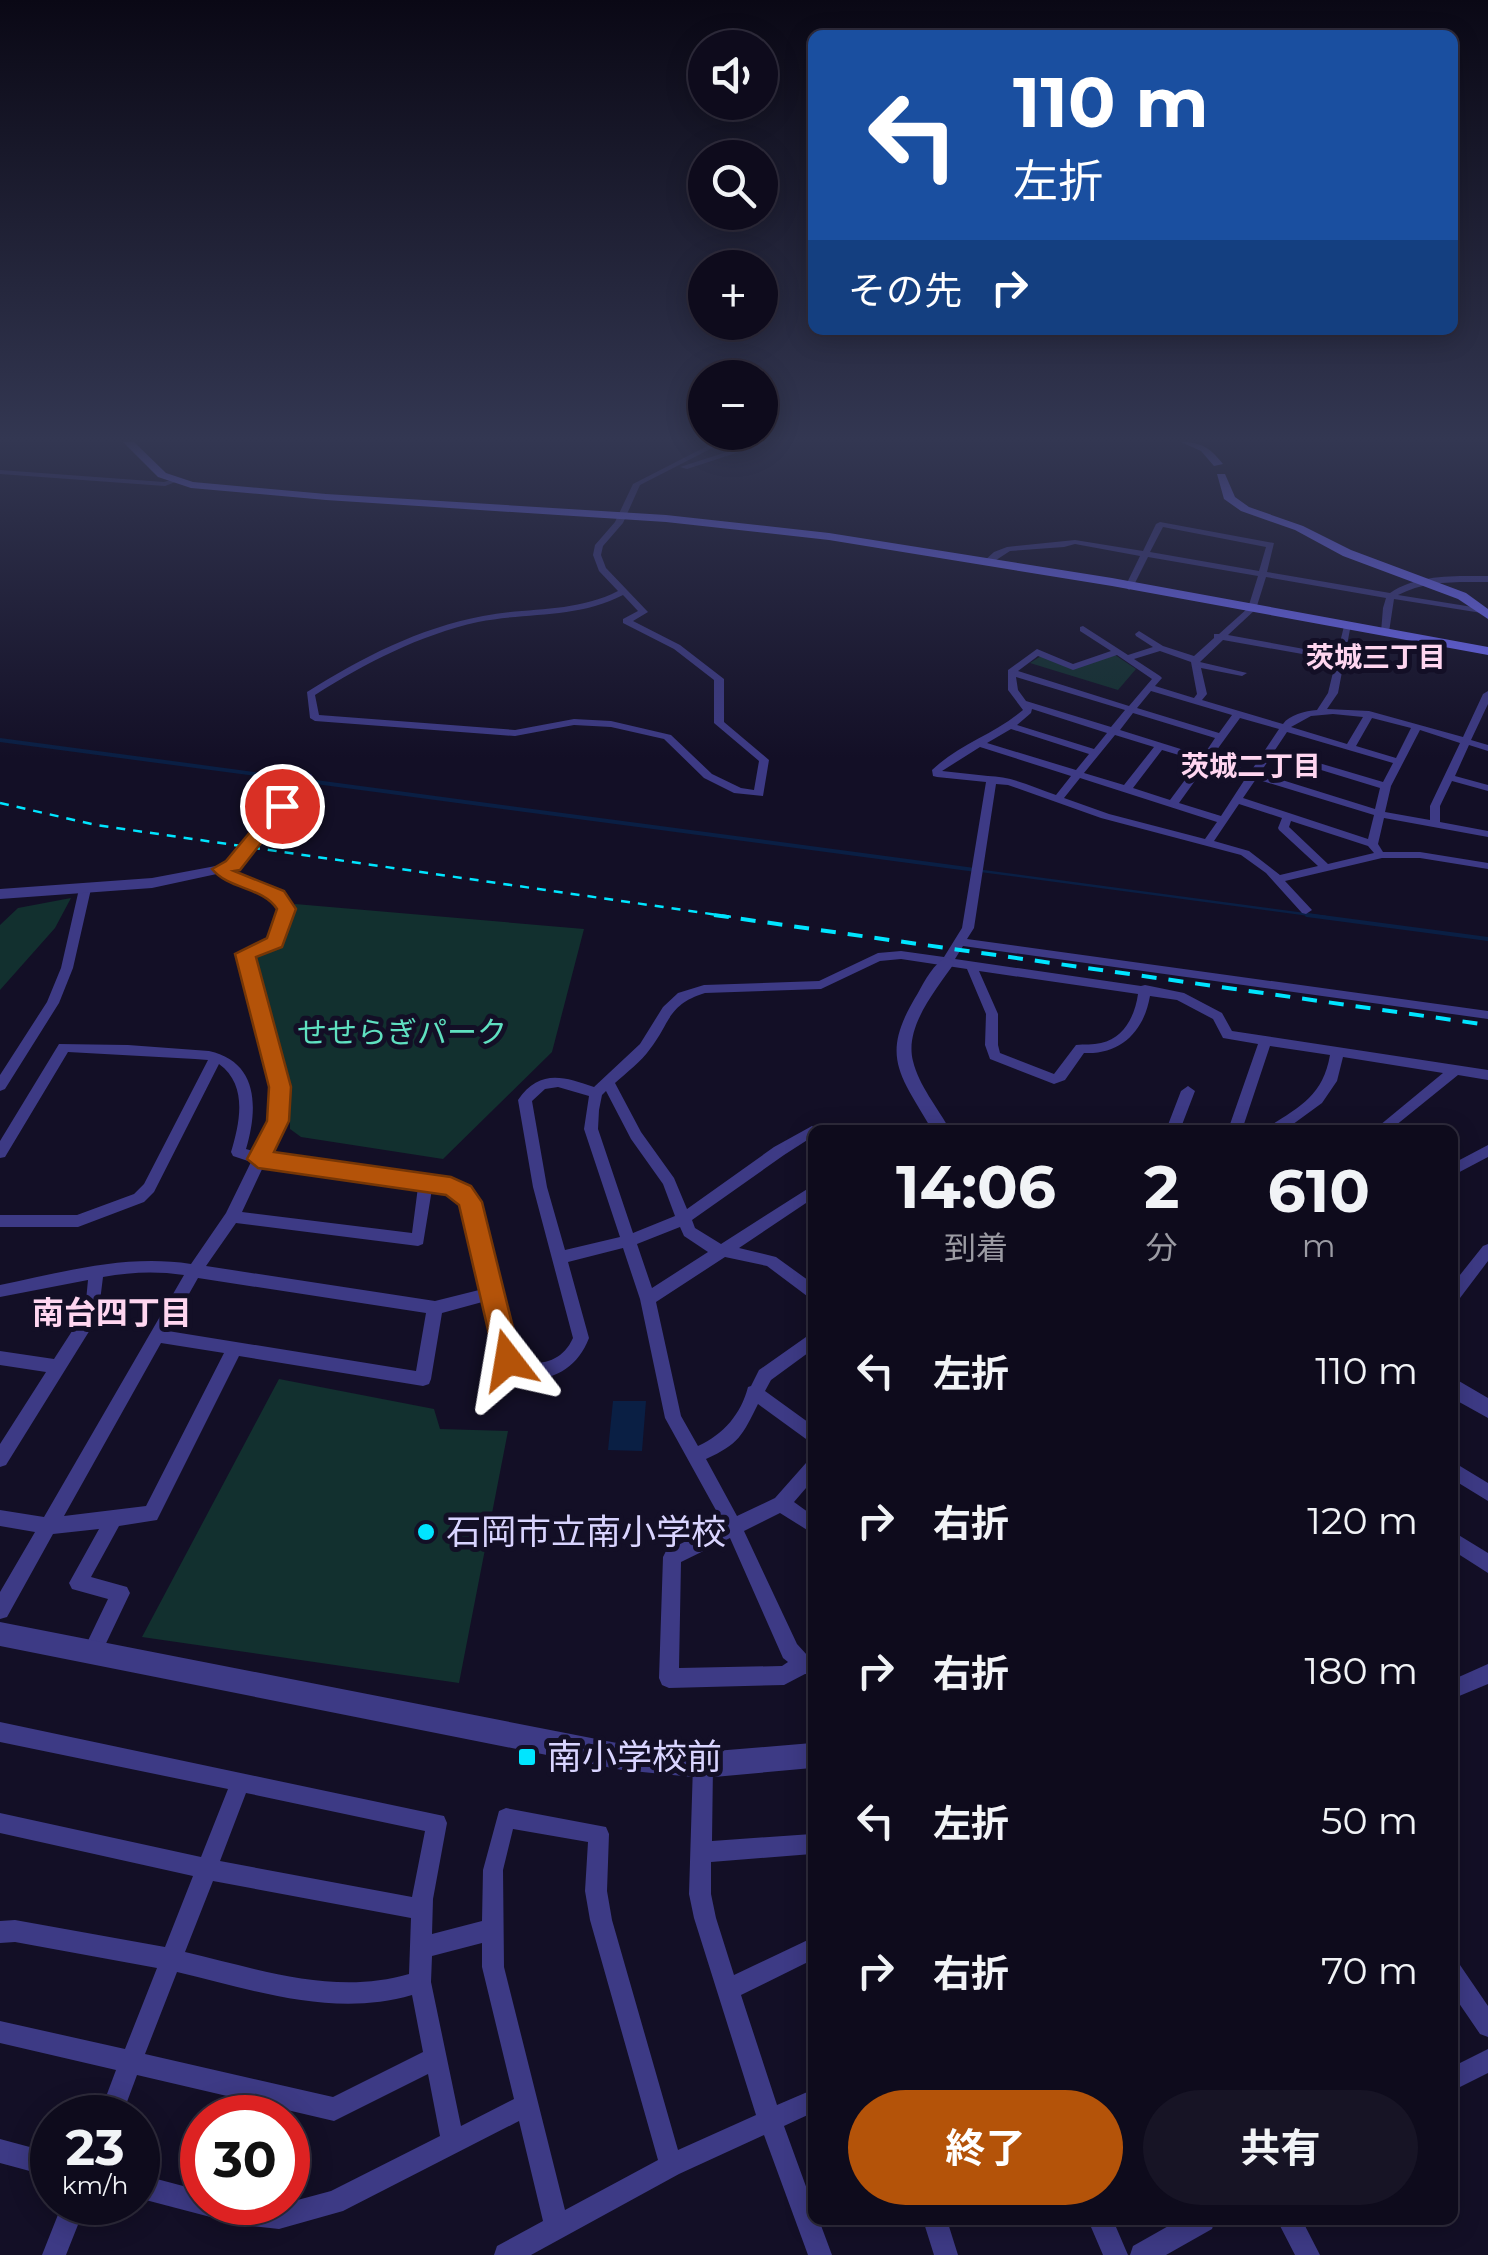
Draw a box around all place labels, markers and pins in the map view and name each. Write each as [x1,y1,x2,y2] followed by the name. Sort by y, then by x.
[240,764,325,849] pin
[446,1510,726,1553] place label: 石岡市立南小学校
[415,1521,437,1543] marker: 石岡市立南小学校
[547,1735,722,1778] place label: 南小学校前
[516,1746,538,1768] marker: 南小学校前

